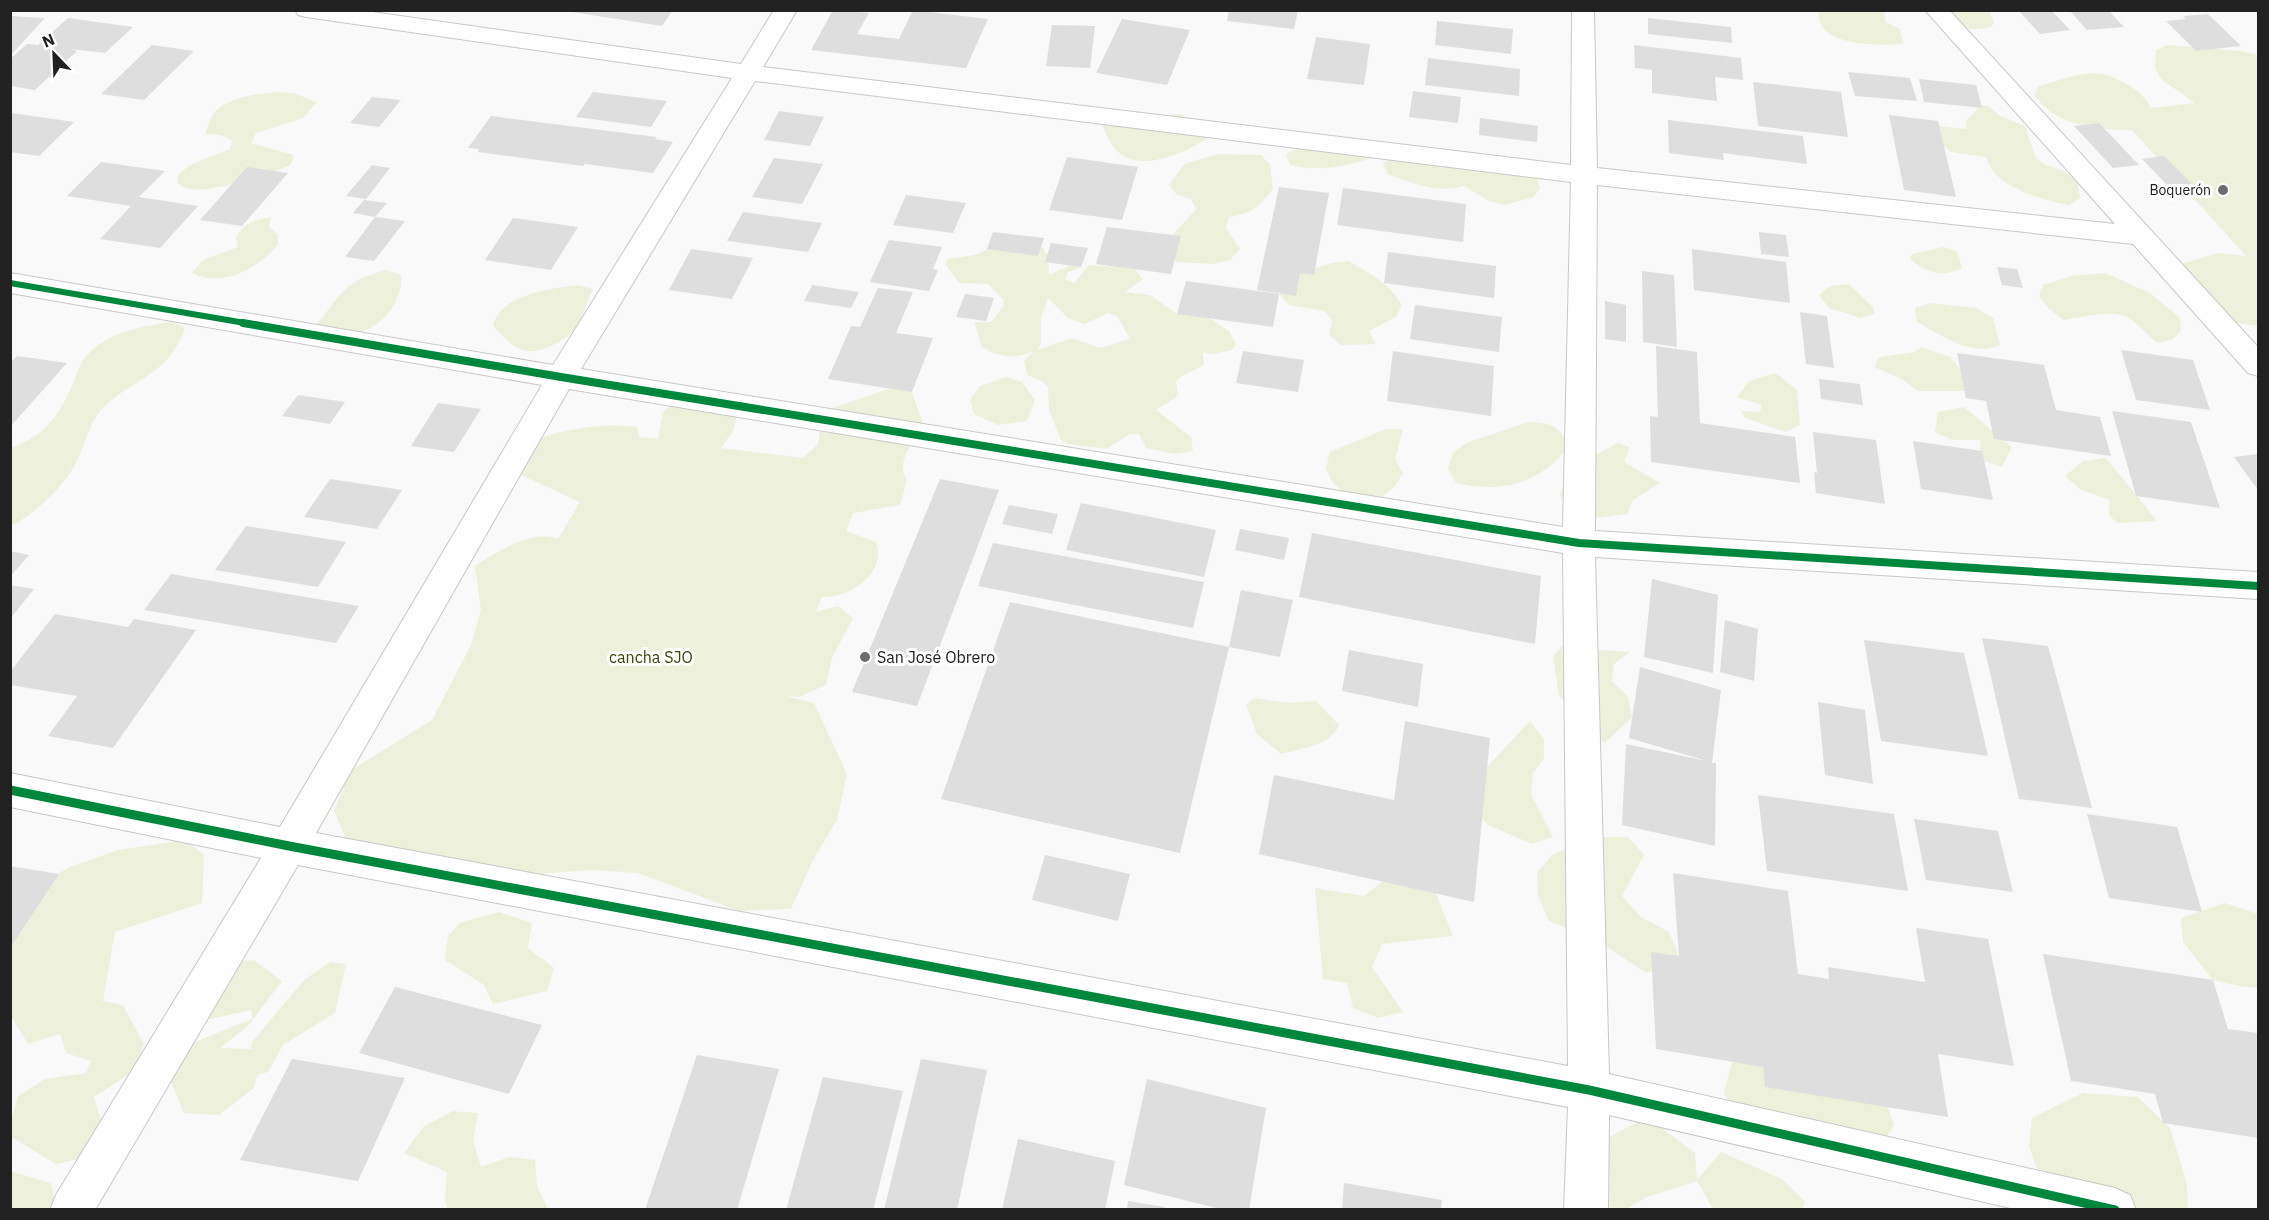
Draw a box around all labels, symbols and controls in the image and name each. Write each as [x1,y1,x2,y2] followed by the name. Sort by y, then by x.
[24,24,84,84] north arrow
[39,29,57,52] text: N
[2149,181,2211,199] place label: Boquerón
[2216,183,2230,197] marker: Boquerón
[609,647,693,667] park label: cancha SJO
[877,647,995,667] place label: San José Obrero
[858,650,872,664] marker: San José Obrero

